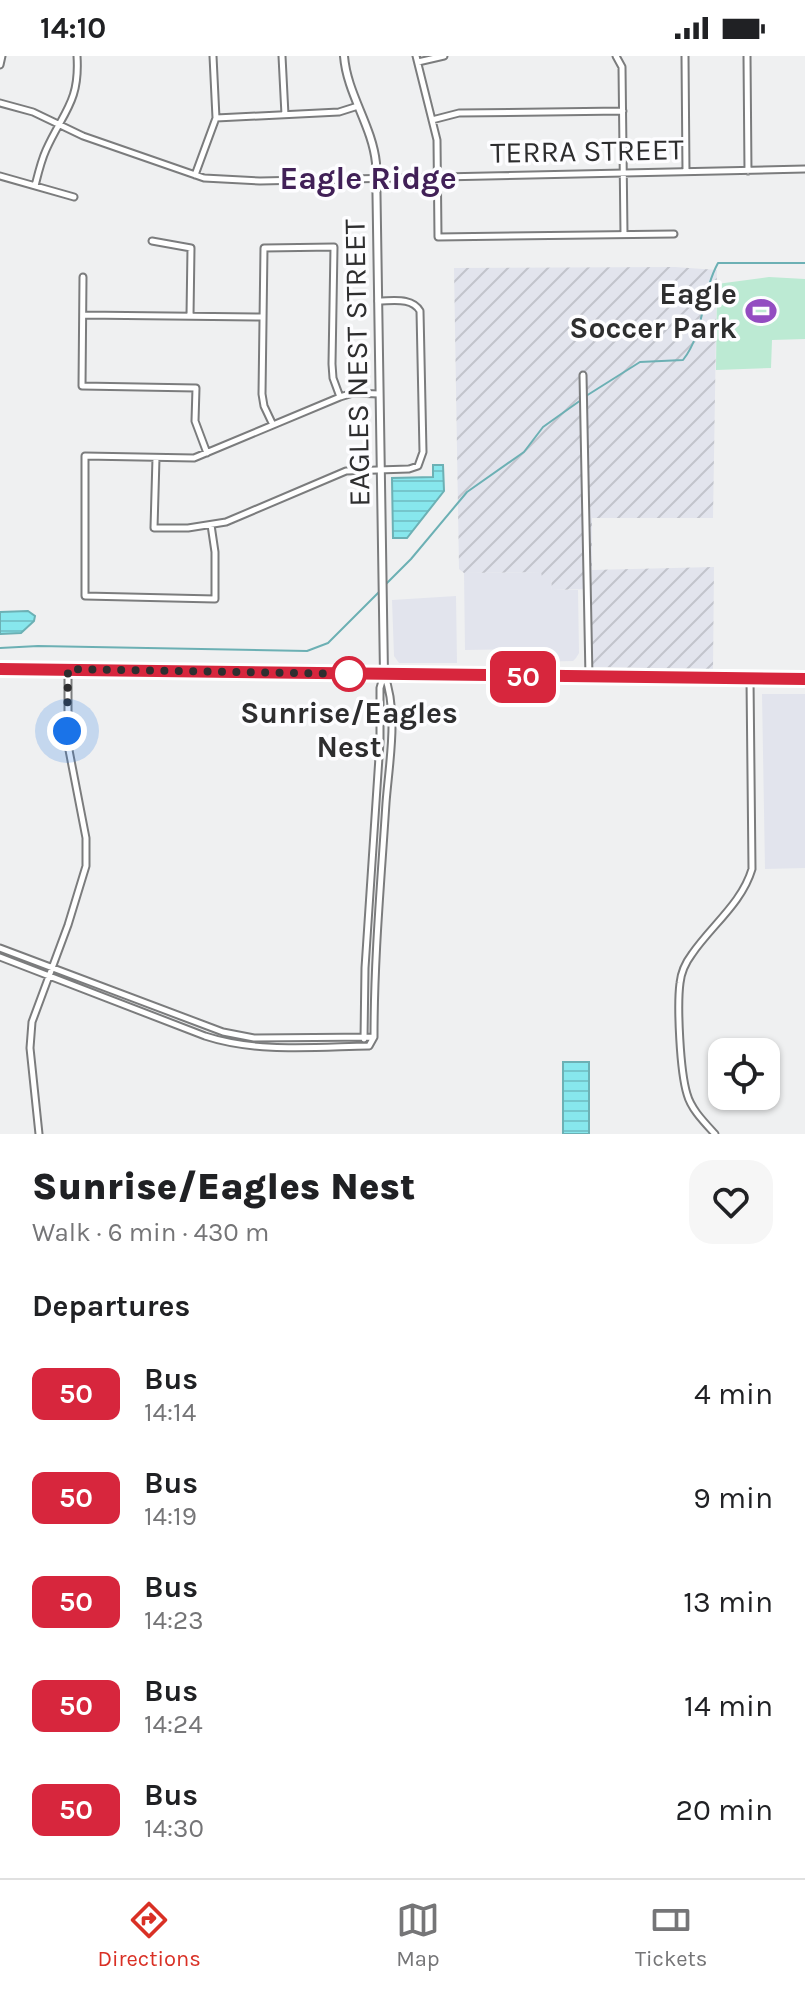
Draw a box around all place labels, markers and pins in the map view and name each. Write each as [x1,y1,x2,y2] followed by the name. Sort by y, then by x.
[569,276,737,346] place label: Eagle Soccer Park
[744,294,778,328] sports icon: Eagle Soccer Park
[332,657,366,691] marker: Sunrise/Eagles Nest
[240,695,458,765] place label: Sunrise/Eagles Nest

